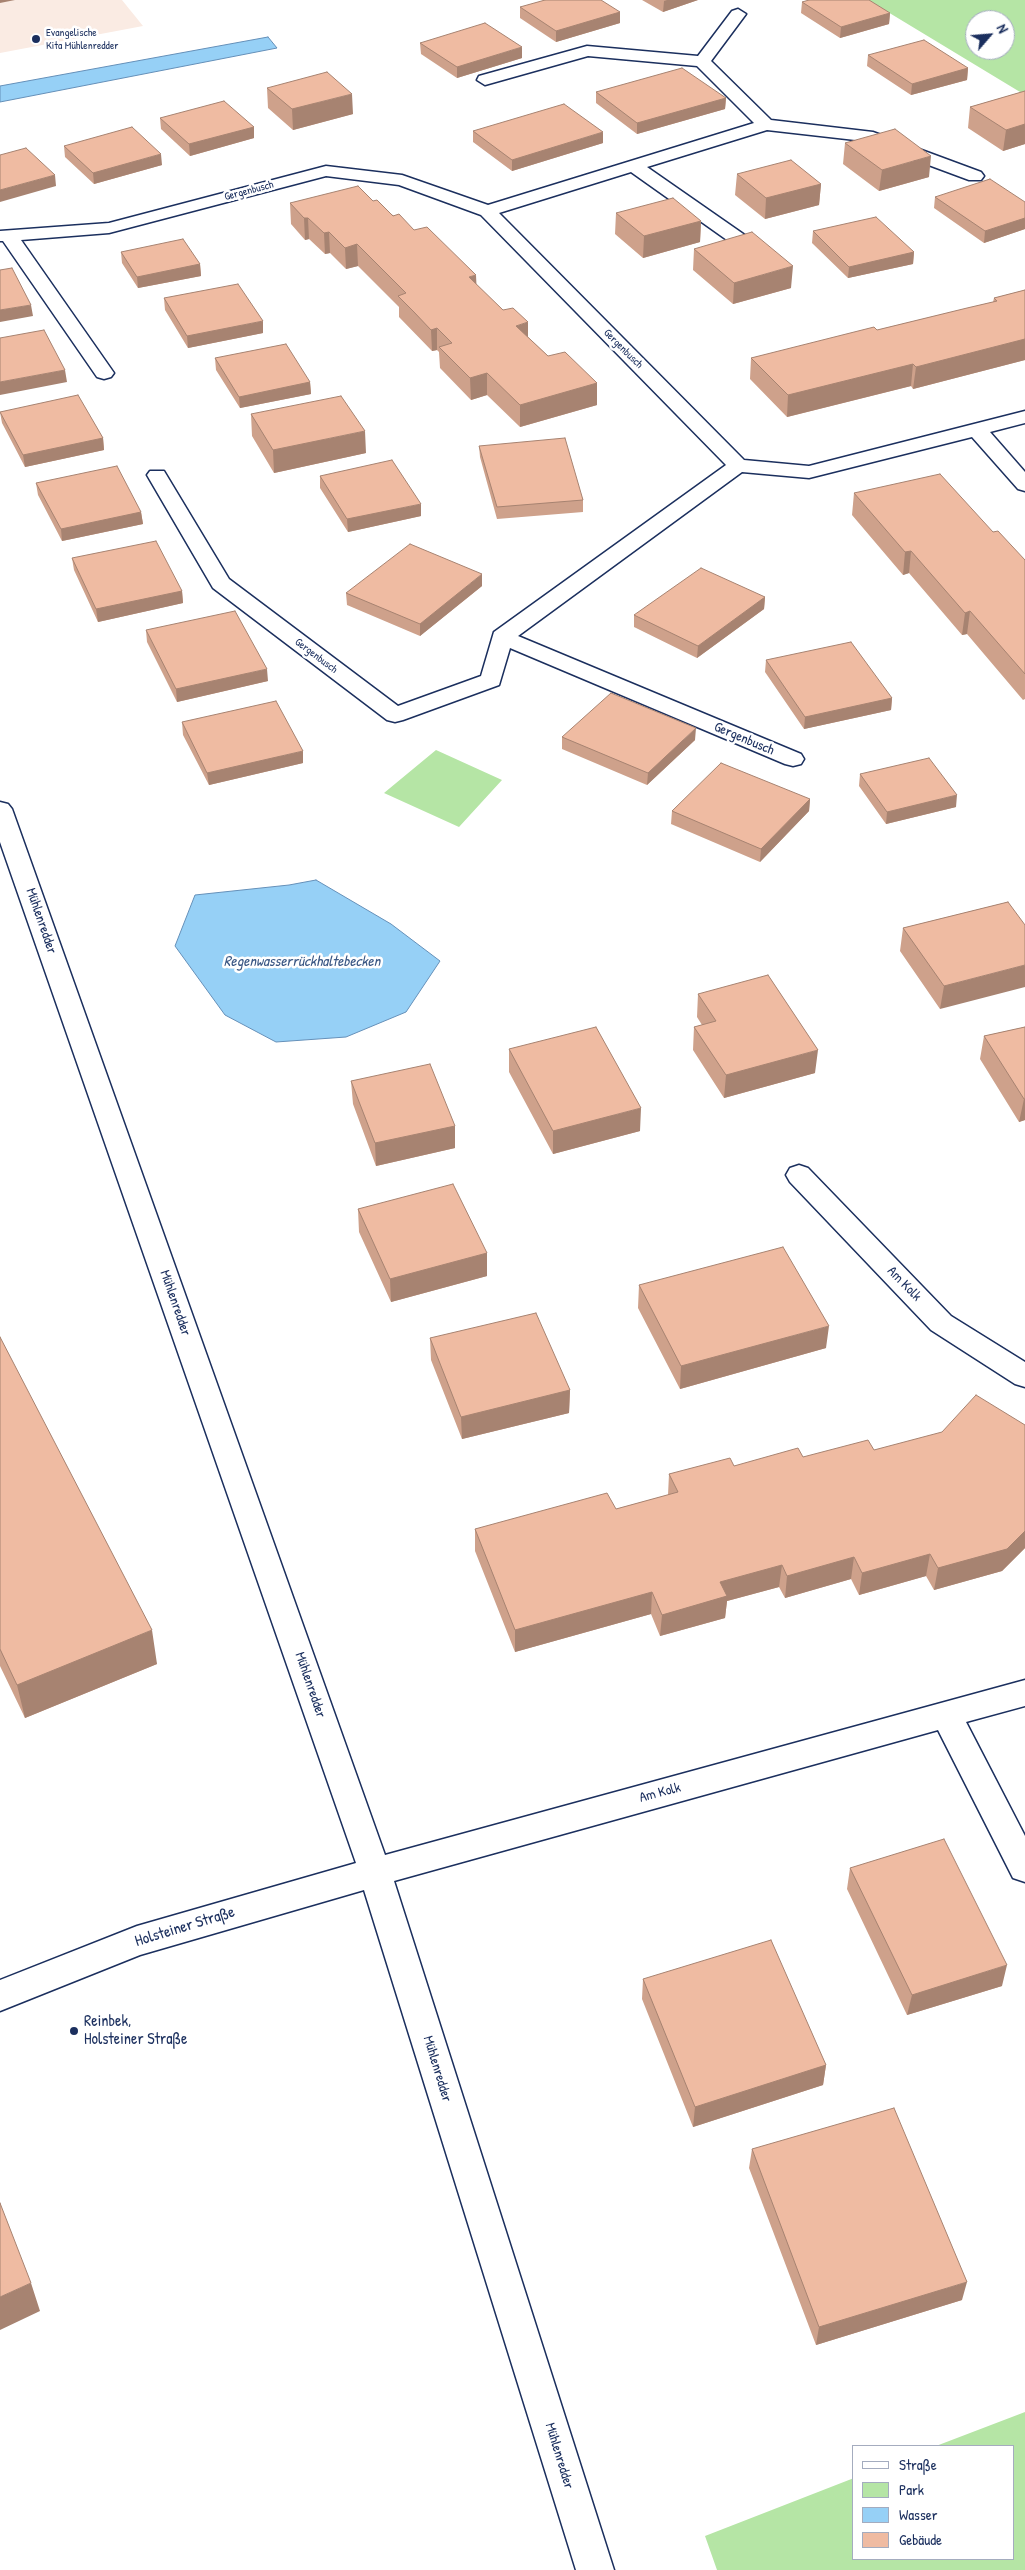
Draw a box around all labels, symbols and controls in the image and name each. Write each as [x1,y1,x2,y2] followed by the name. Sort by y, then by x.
[965,10,1015,60] north arrow
[993,21,1013,36] text: N
[46,26,118,52] place label: Evangelische Kita Mühlenredder
[30,33,42,45] marker: Evangelische Kita Mühlenredder
[223,178,275,204] street label: Gergenbusch
[601,327,645,371] street label: Gergenbusch
[292,636,340,676] street label: Gergenbusch
[711,719,777,759] street label: Gergenbusch
[22,886,60,956] street label: Mühlenredder
[224,953,380,971] water label: Regenwasserrückhaltebecken
[883,1263,925,1305] street label: Am Kolk
[156,1268,194,1338] street label: Mühlenredder
[291,1650,329,1720] street label: Mühlenredder
[638,1779,682,1807] street label: Am Kolk
[133,1903,237,1951] street label: Holsteiner Straße
[84,2012,187,2050] place label: Reinbek, Holsteiner Straße
[68,2025,80,2037] marker: Reinbek, Holsteiner Straße
[419,2034,455,2104] street label: Mühlenredder
[541,2421,577,2491] street label: Mühlenredder
[852,2445,1015,2560] legend
[899,2454,937,2475] text: Straße
[899,2479,924,2500] text: Park
[899,2504,937,2525] text: Wasser
[899,2529,942,2550] text: Gebäude

